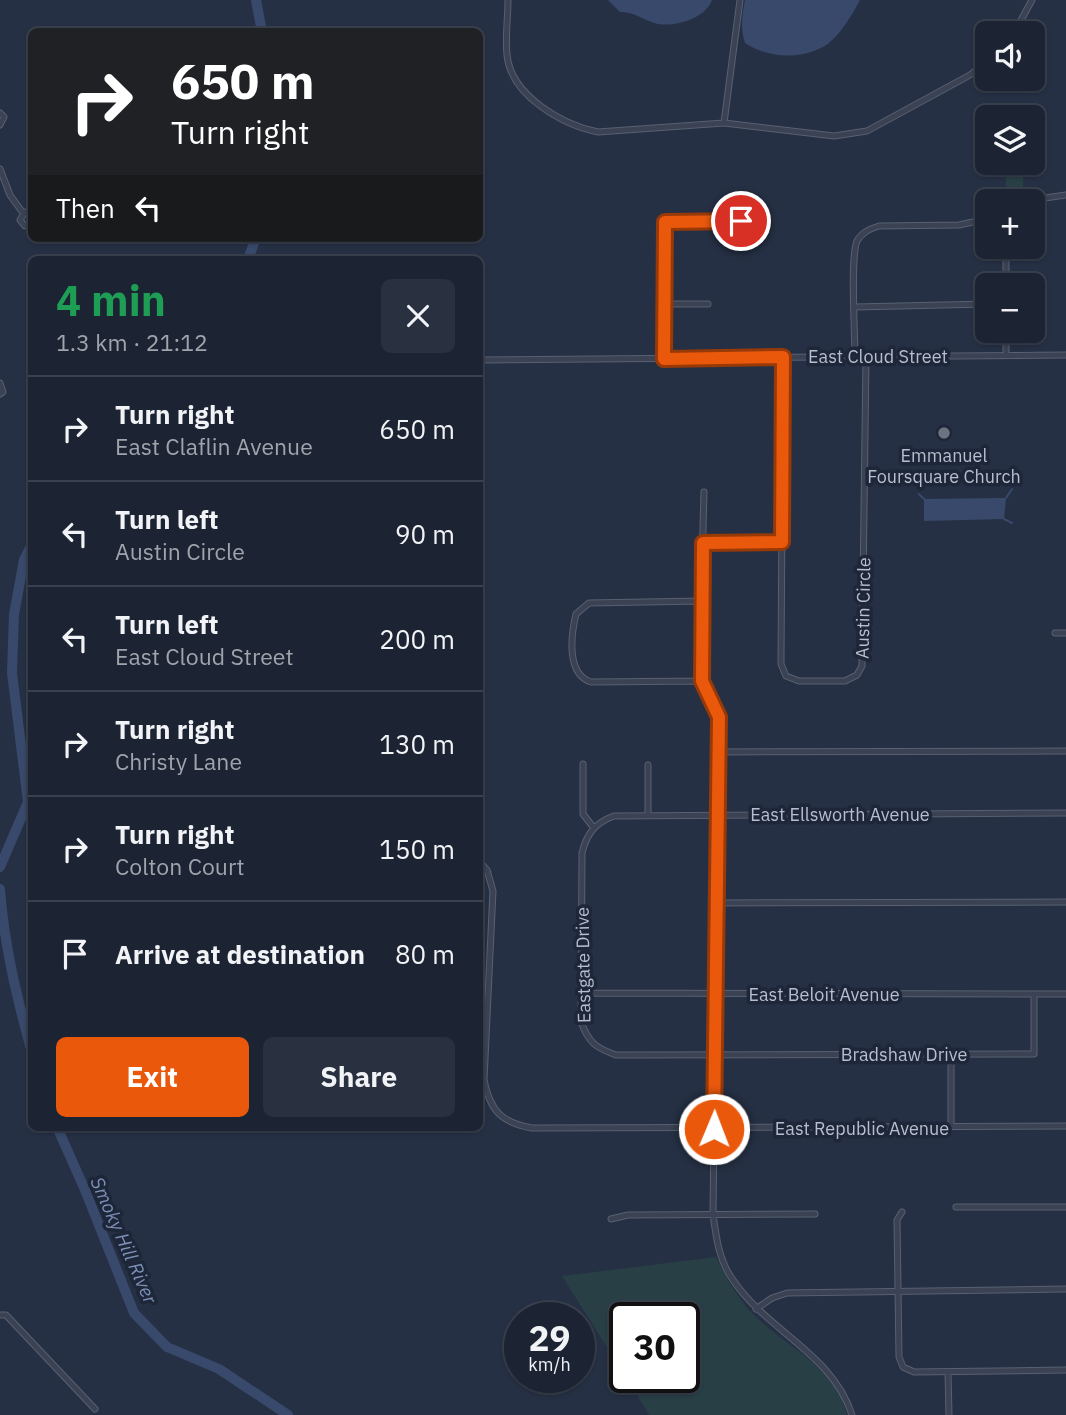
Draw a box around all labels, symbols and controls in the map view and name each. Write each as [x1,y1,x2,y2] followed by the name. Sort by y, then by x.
[975,21,1045,343] map controls
[975,21,1045,91] button: sound
[171,49,315,112] text: 650 m
[56,56,147,147] icon: right
[975,105,1045,175] button: layers
[171,111,309,153] text: Turn right
[129,189,167,227] icon: left
[975,189,1045,259] button: +
[56,191,115,225] text: Then
[711,191,771,251] pin
[722,202,760,240] icon: arrive
[56,273,166,328] text: 4 min
[975,273,1045,343] button: −
[381,279,455,353] button: close
[56,327,208,357] text: 1.3 km · 21:12
[808,345,948,368] street label: East Cloud Street
[115,397,234,431] text: Turn right
[56,410,94,448] icon: right
[379,412,455,446] text: 650 m
[936,425,952,441] marker: Emmanuel Foursquare Church
[115,431,313,461] text: East Claflin Avenue
[867,444,1021,488] place label: Emmanuel Foursquare Church
[115,502,218,536] text: Turn left
[56,515,94,553] icon: left
[395,517,455,551] text: 90 m
[115,536,245,566] text: Austin Circle
[851,557,875,659] street label: Austin Circle
[115,607,218,641] text: Turn left
[56,620,94,658] icon: left
[379,622,455,656] text: 200 m
[115,641,294,671] text: East Cloud Street
[115,712,234,746] text: Turn right
[56,725,94,763] icon: right
[379,727,455,761] text: 130 m
[115,746,242,776] text: Christy Lane
[750,803,930,826] street label: East Ellsworth Avenue
[115,817,234,851] text: Turn right
[56,830,94,868] icon: right
[379,832,455,866] text: 150 m
[115,851,245,881] text: Colton Court
[570,907,596,1023] street label: Eastgate Drive
[56,935,94,973] icon: arrive
[115,937,365,971] text: Arrive at destination
[395,937,455,971] text: 80 m
[748,983,900,1006] street label: East Beloit Avenue
[56,1037,249,1117] button: Exit
[263,1037,455,1117] button: Share
[841,1043,967,1066] street label: Bradshaw Drive
[677,1092,751,1166] position arrow
[775,1117,949,1140] street label: East Republic Avenue
[85,1173,163,1308] water label: Smoky Hill River
[609,1302,700,1393] speed limit sign: 30
[528,1315,571,1361] text: 29
[528,1353,571,1376] text: km/h

